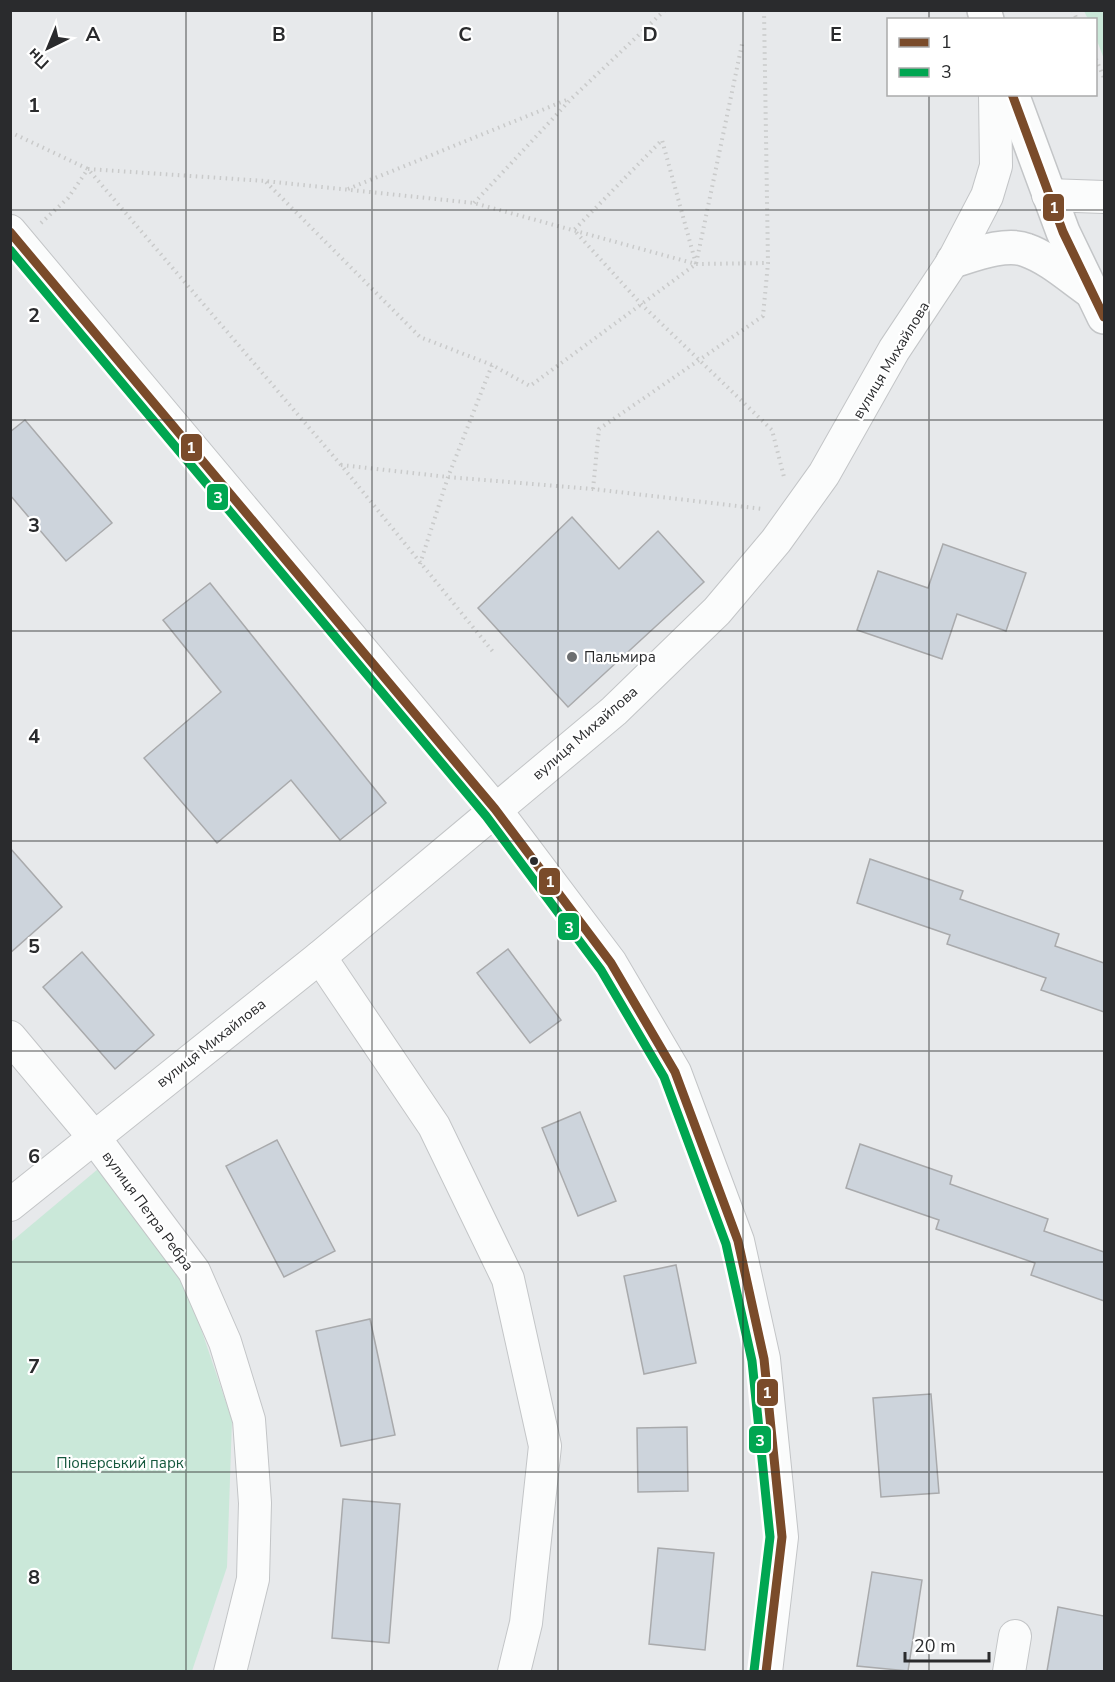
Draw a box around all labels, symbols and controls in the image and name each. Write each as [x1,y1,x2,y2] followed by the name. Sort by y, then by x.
[18,18,78,78] north arrow
[887,18,1097,96] legend
[86,21,101,48] text: A
[272,21,286,48] text: B
[458,21,472,48] text: C
[642,21,658,48] text: D
[830,21,842,48] text: E
[941,30,952,54] text: 1
[23,43,54,74] text: Пн
[941,60,952,84] text: 3
[28,92,40,119] text: 1
[1042,193,1065,222] line badge: 1
[1049,197,1059,219] text: 1
[848,298,934,422] street label: вулиця Михайлова
[28,302,40,329] text: 2
[180,433,203,462] line badge: 1
[186,437,196,459] text: 1
[206,483,229,511] line badge: 3
[213,487,223,509] text: 3
[28,512,40,539] text: 3
[584,647,656,667] place label: Пальмира
[565,650,579,664] marker: Пальмира
[528,682,642,784] street label: вулиця Михайлова
[28,723,40,750] text: 4
[528,855,540,867] unlabelled marker
[538,867,561,896] line badge: 1
[545,871,555,893] text: 1
[557,912,580,941] line badge: 3
[564,917,574,939] text: 3
[28,933,40,960] text: 5
[152,994,270,1092] street label: вулиця Михайлова
[28,1143,40,1170] text: 6
[98,1147,198,1275] street label: вулиця Петра Ребра
[28,1353,40,1380] text: 7
[756,1378,779,1407] line badge: 1
[762,1382,772,1404] text: 1
[748,1425,772,1454] line badge: 3
[755,1430,765,1452] text: 3
[56,1453,184,1473] park label: Піонерський парк
[28,1564,40,1591] text: 8
[905,1625,989,1663] scale bar
[914,1634,956,1658] text: 20 m

